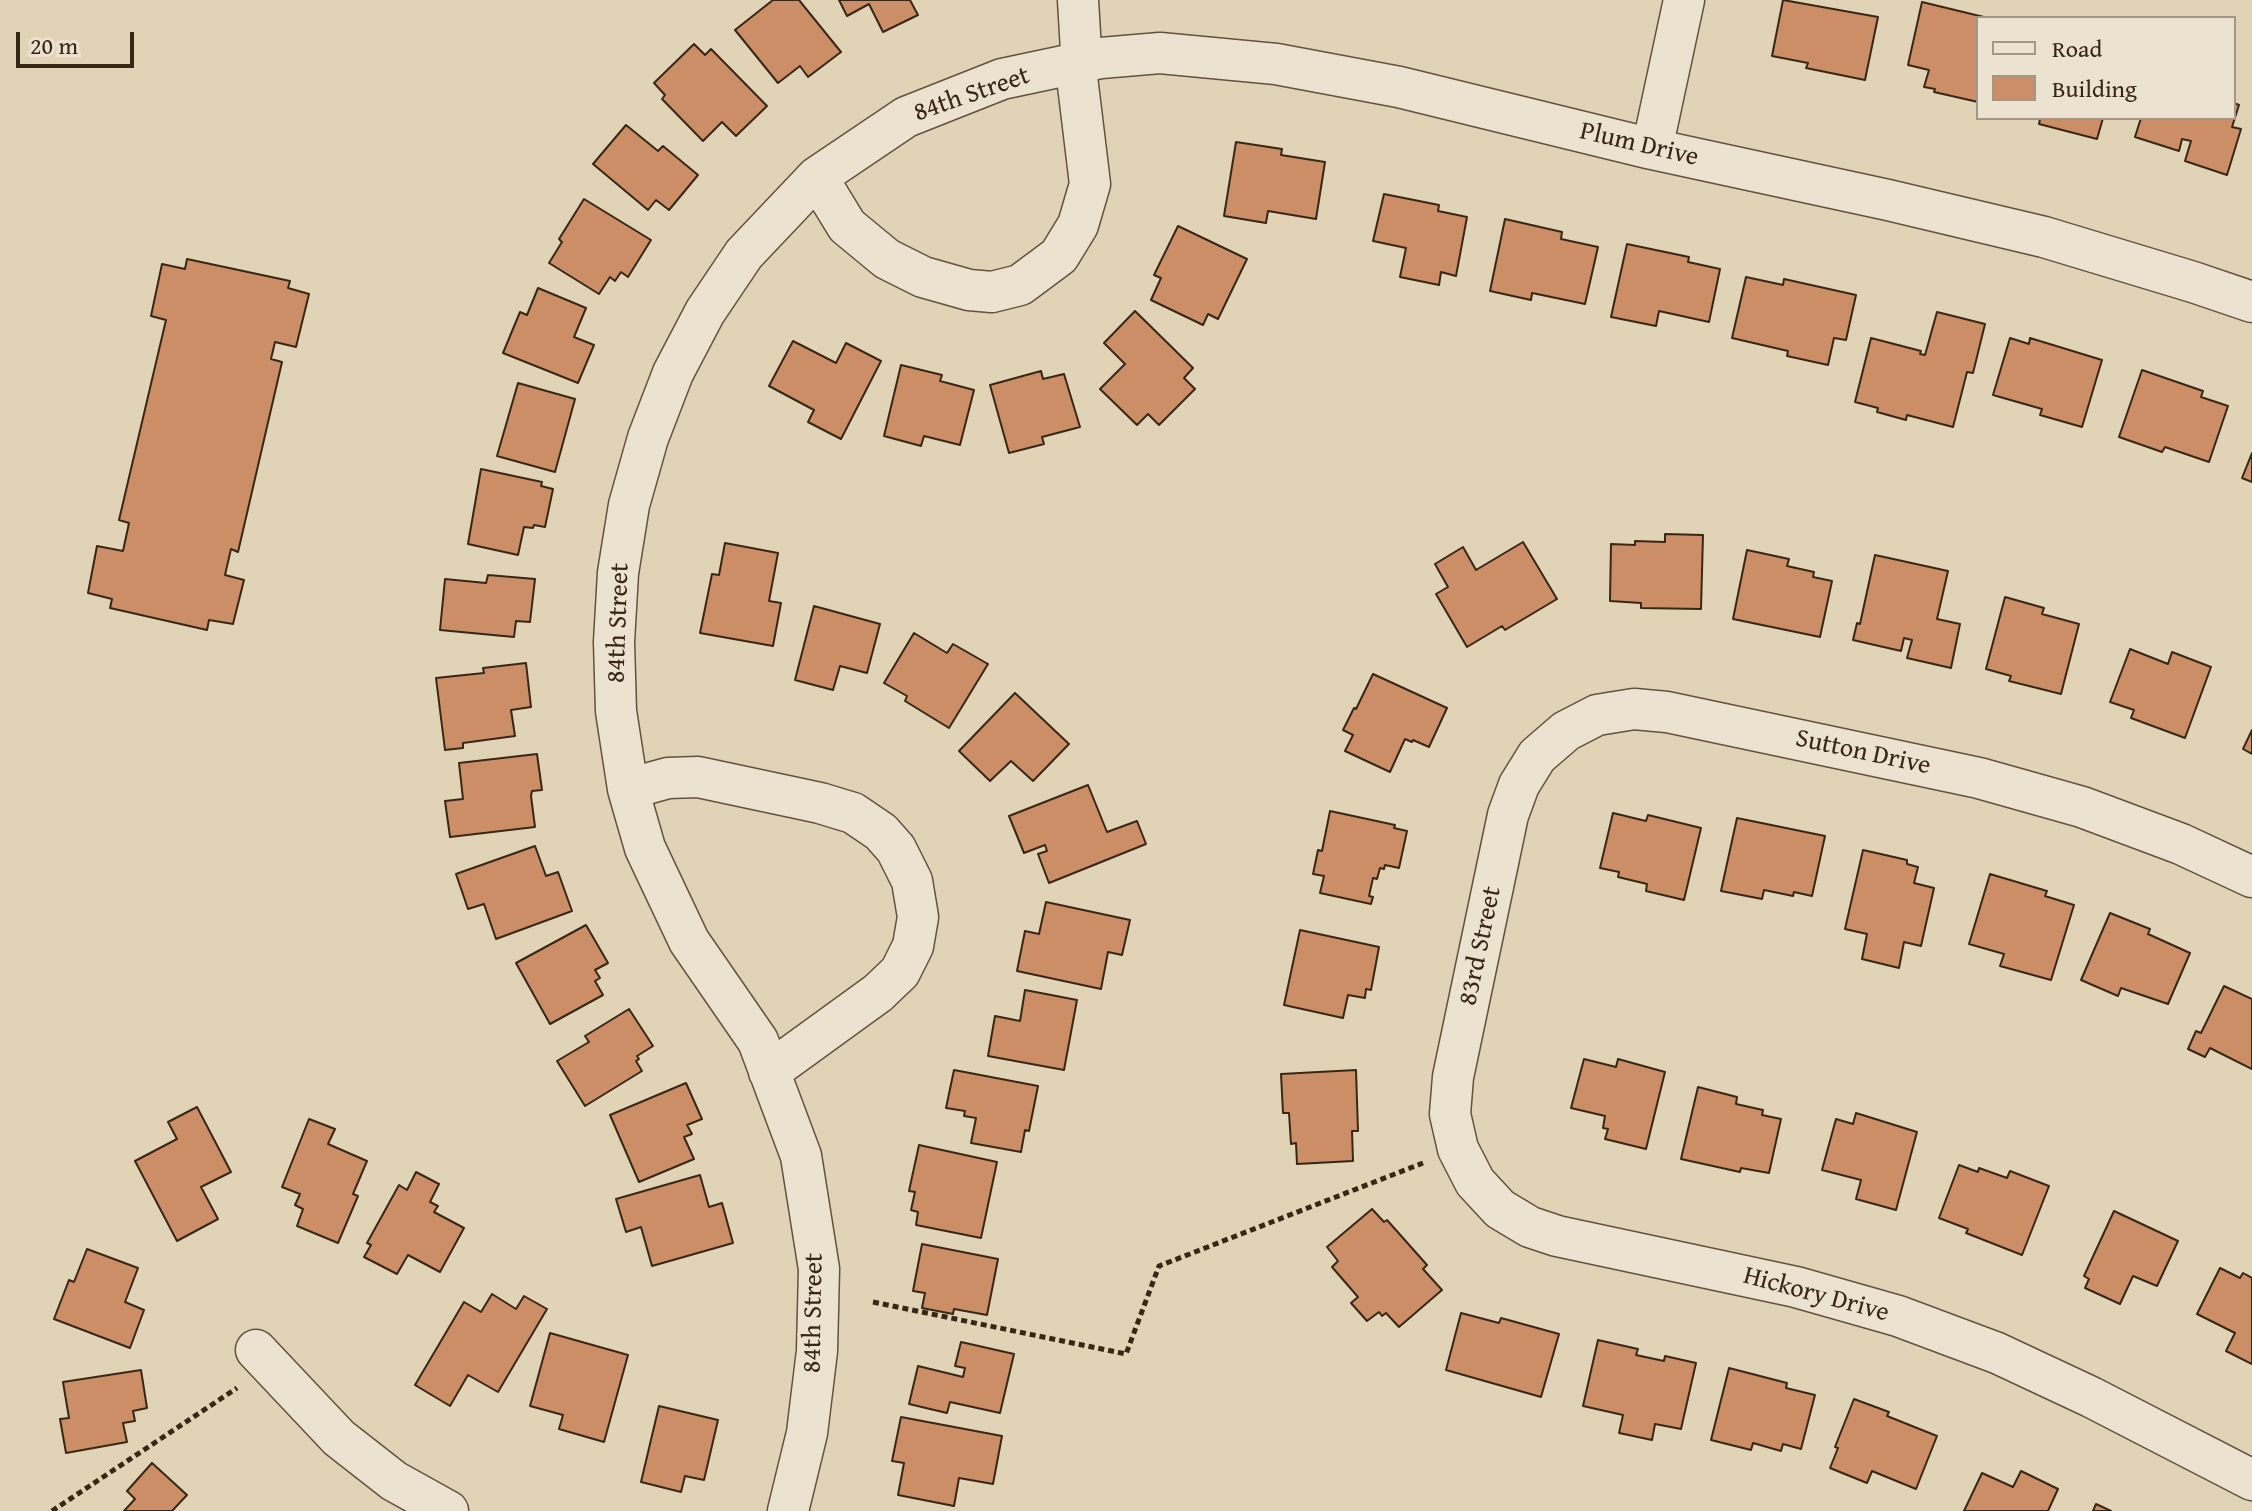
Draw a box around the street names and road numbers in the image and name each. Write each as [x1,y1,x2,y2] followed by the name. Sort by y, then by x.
[910,61,1034,129] street label: 84th Street
[1577,116,1701,174] street label: Plum Drive
[601,562,637,684] street label: 84th Street
[1793,723,1933,783] street label: Sutton Drive
[1453,884,1509,1008] street label: 83rd Street
[797,1253,831,1373] street label: 84th Street
[1740,1261,1892,1329] street label: Hickory Drive

